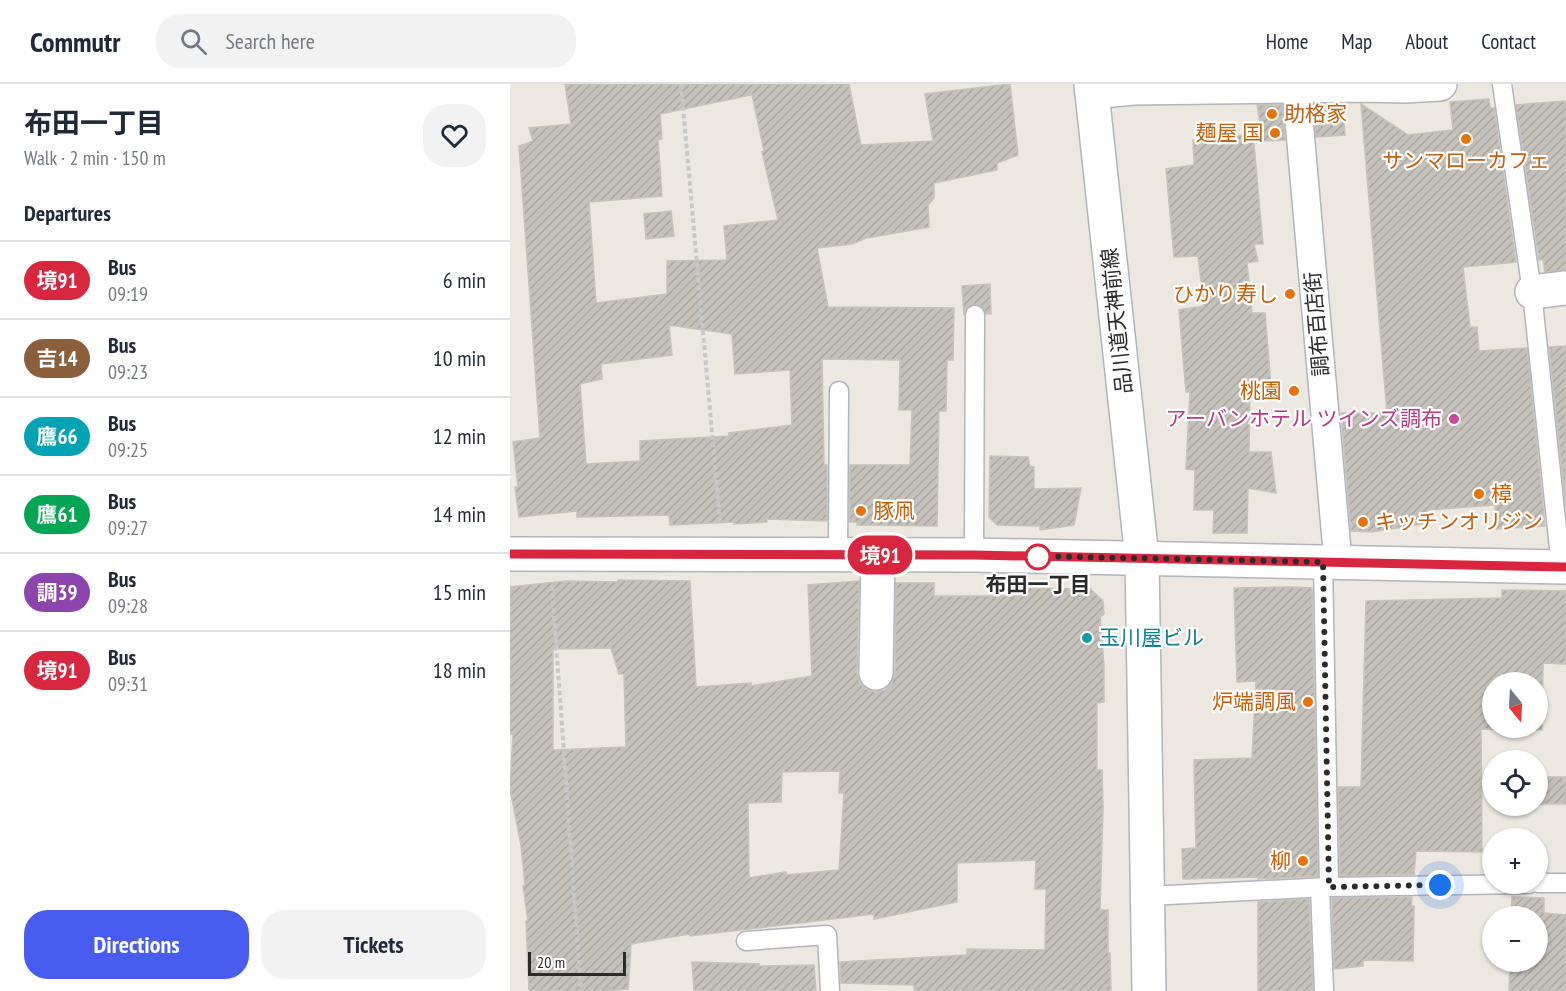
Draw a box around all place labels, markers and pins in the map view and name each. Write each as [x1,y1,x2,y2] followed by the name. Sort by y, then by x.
[1284,100,1347,127] place label: 助格家
[1265,107,1279,121] marker: 助格家
[1196,119,1263,146] place label: 麺屋 国
[1268,126,1282,140] marker: 麺屋 国
[1459,132,1473,146] marker: サンマローカフェ
[1382,147,1550,174] place label: サンマローカフェ
[1173,280,1278,307] place label: ひかり寿し
[1283,287,1297,301] marker: ひかり寿し
[1240,377,1282,404] place label: 桃園
[1287,384,1301,398] marker: 桃園
[1165,405,1442,432] place label: アーバンホテル ツインズ調布
[1447,412,1461,426] marker: アーバンホテル ツインズ調布
[1491,480,1512,507] place label: 樟
[1472,487,1486,501] marker: 樟
[873,497,915,524] place label: 豚凧
[854,504,868,518] marker: 豚凧
[1375,508,1543,535] place label: キッチンオリジン
[1356,515,1370,529] marker: キッチンオリジン
[1025,544,1051,570] marker: 布田一丁目
[986,571,1091,598] place label: 布田一丁目
[1099,624,1204,651] place label: 玉川屋ビル
[1080,631,1094,645] marker: 玉川屋ビル
[1212,688,1296,715] place label: 炉端調風
[1301,695,1315,709] marker: 炉端調風
[1270,847,1291,874] place label: 柳
[1296,854,1310,868] marker: 柳

